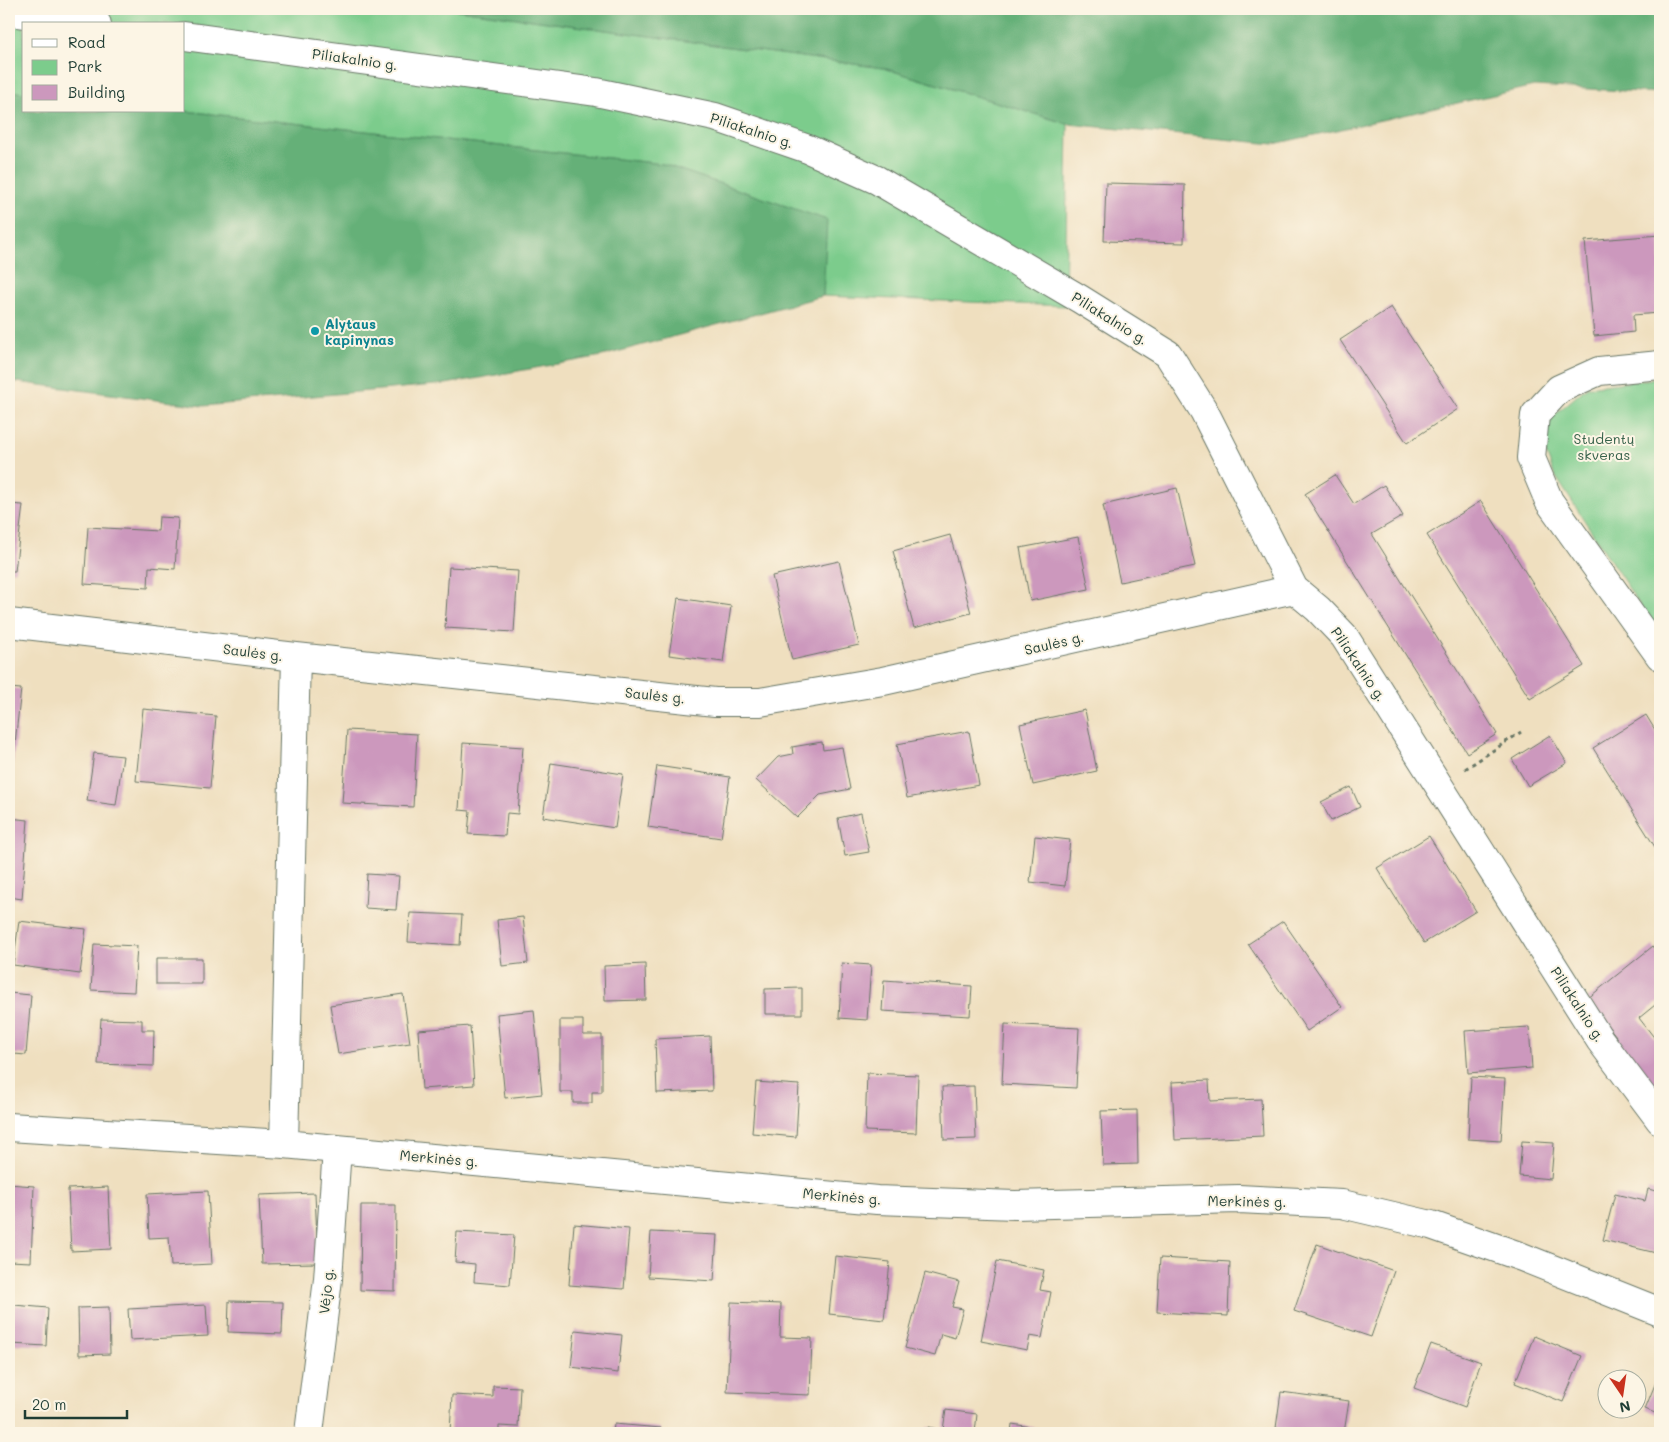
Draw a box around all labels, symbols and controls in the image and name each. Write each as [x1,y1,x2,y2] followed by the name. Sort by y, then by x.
[22,22,185,112] legend
[68,32,105,52] text: Road
[311,44,399,74] street label: Piliakalnio g.
[68,56,102,76] text: Park
[68,82,125,102] text: Building
[708,108,796,152] street label: Piliakalnio g.
[1068,287,1152,349] street label: Piliakalnio g.
[325,314,394,349] place label: Alytaus kapinynas
[309,325,321,337] marker: Alytaus kapinynas
[1574,429,1635,464] park label: Studentų skveras
[1327,623,1391,705] street label: Piliakalnio g.
[1022,627,1086,659] street label: Saulės g.
[222,639,284,665] street label: Saulės g.
[624,682,686,708] street label: Saulės g.
[1547,963,1609,1045] street label: Piliakalnio g.
[399,1145,479,1171] street label: Merkinės g.
[802,1183,882,1209] street label: Merkinės g.
[1207,1191,1287,1211] street label: Merkinės g.
[314,1267,338,1315] street label: Vėjo g.
[1596,1370,1646,1420] north arrow
[25,1387,128,1419] scale bar
[32,1394,66,1414] text: 20 m
[1618,1397,1632,1418] text: N

